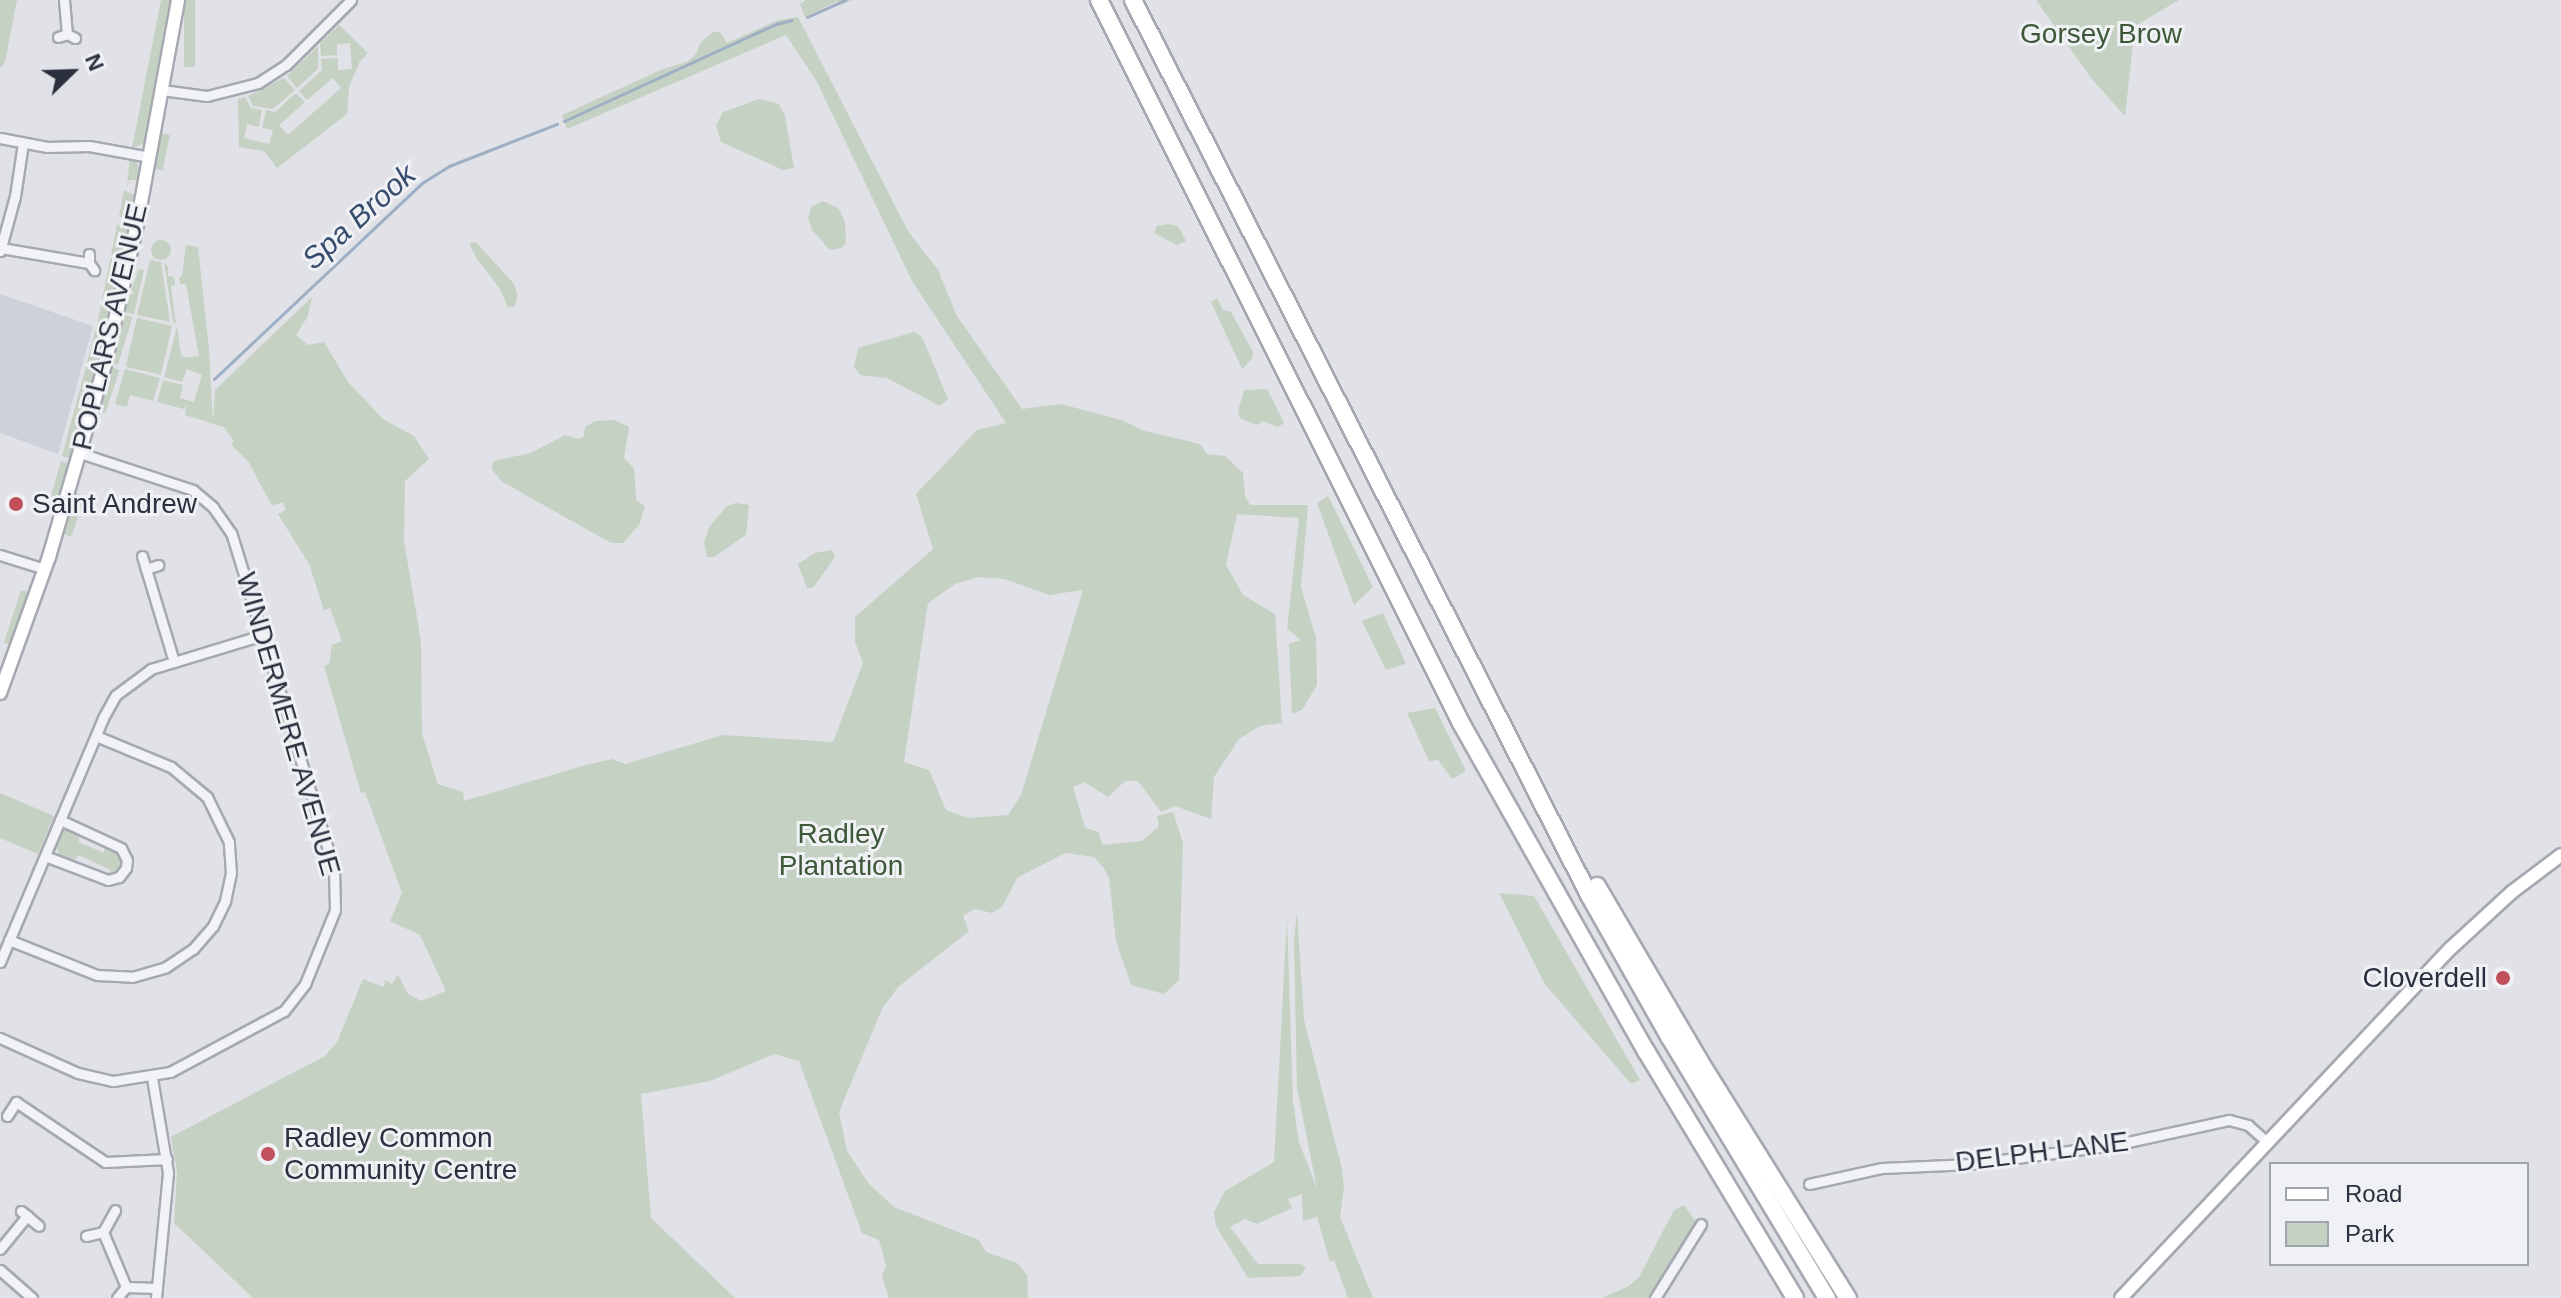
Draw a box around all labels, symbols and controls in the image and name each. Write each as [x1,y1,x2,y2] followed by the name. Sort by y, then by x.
[2020,17,2182,51] park label: Gorsey Brow
[32,32,112,112] north arrow
[80,50,109,75] text: N
[295,157,423,277] water label: Spa Brook
[65,200,155,454] street label: POPLARS AVENUE
[32,487,199,521] place label: Saint Andrew
[7,495,25,513] marker: Saint Andrew
[228,568,348,880] street label: WINDERMERE AVENUE
[779,817,903,883] park label: Radley Plantation
[2363,961,2487,995] place label: Cloverdell
[2494,969,2512,987] marker: Cloverdell
[284,1121,517,1187] place label: Radley Common Community Centre
[1953,1125,2131,1179] street label: DELPH LANE
[259,1145,277,1163] marker: Radley Common Community Centre
[2269,1162,2529,1266] legend
[2345,1180,2402,1207] text: Road
[2345,1220,2394,1247] text: Park

